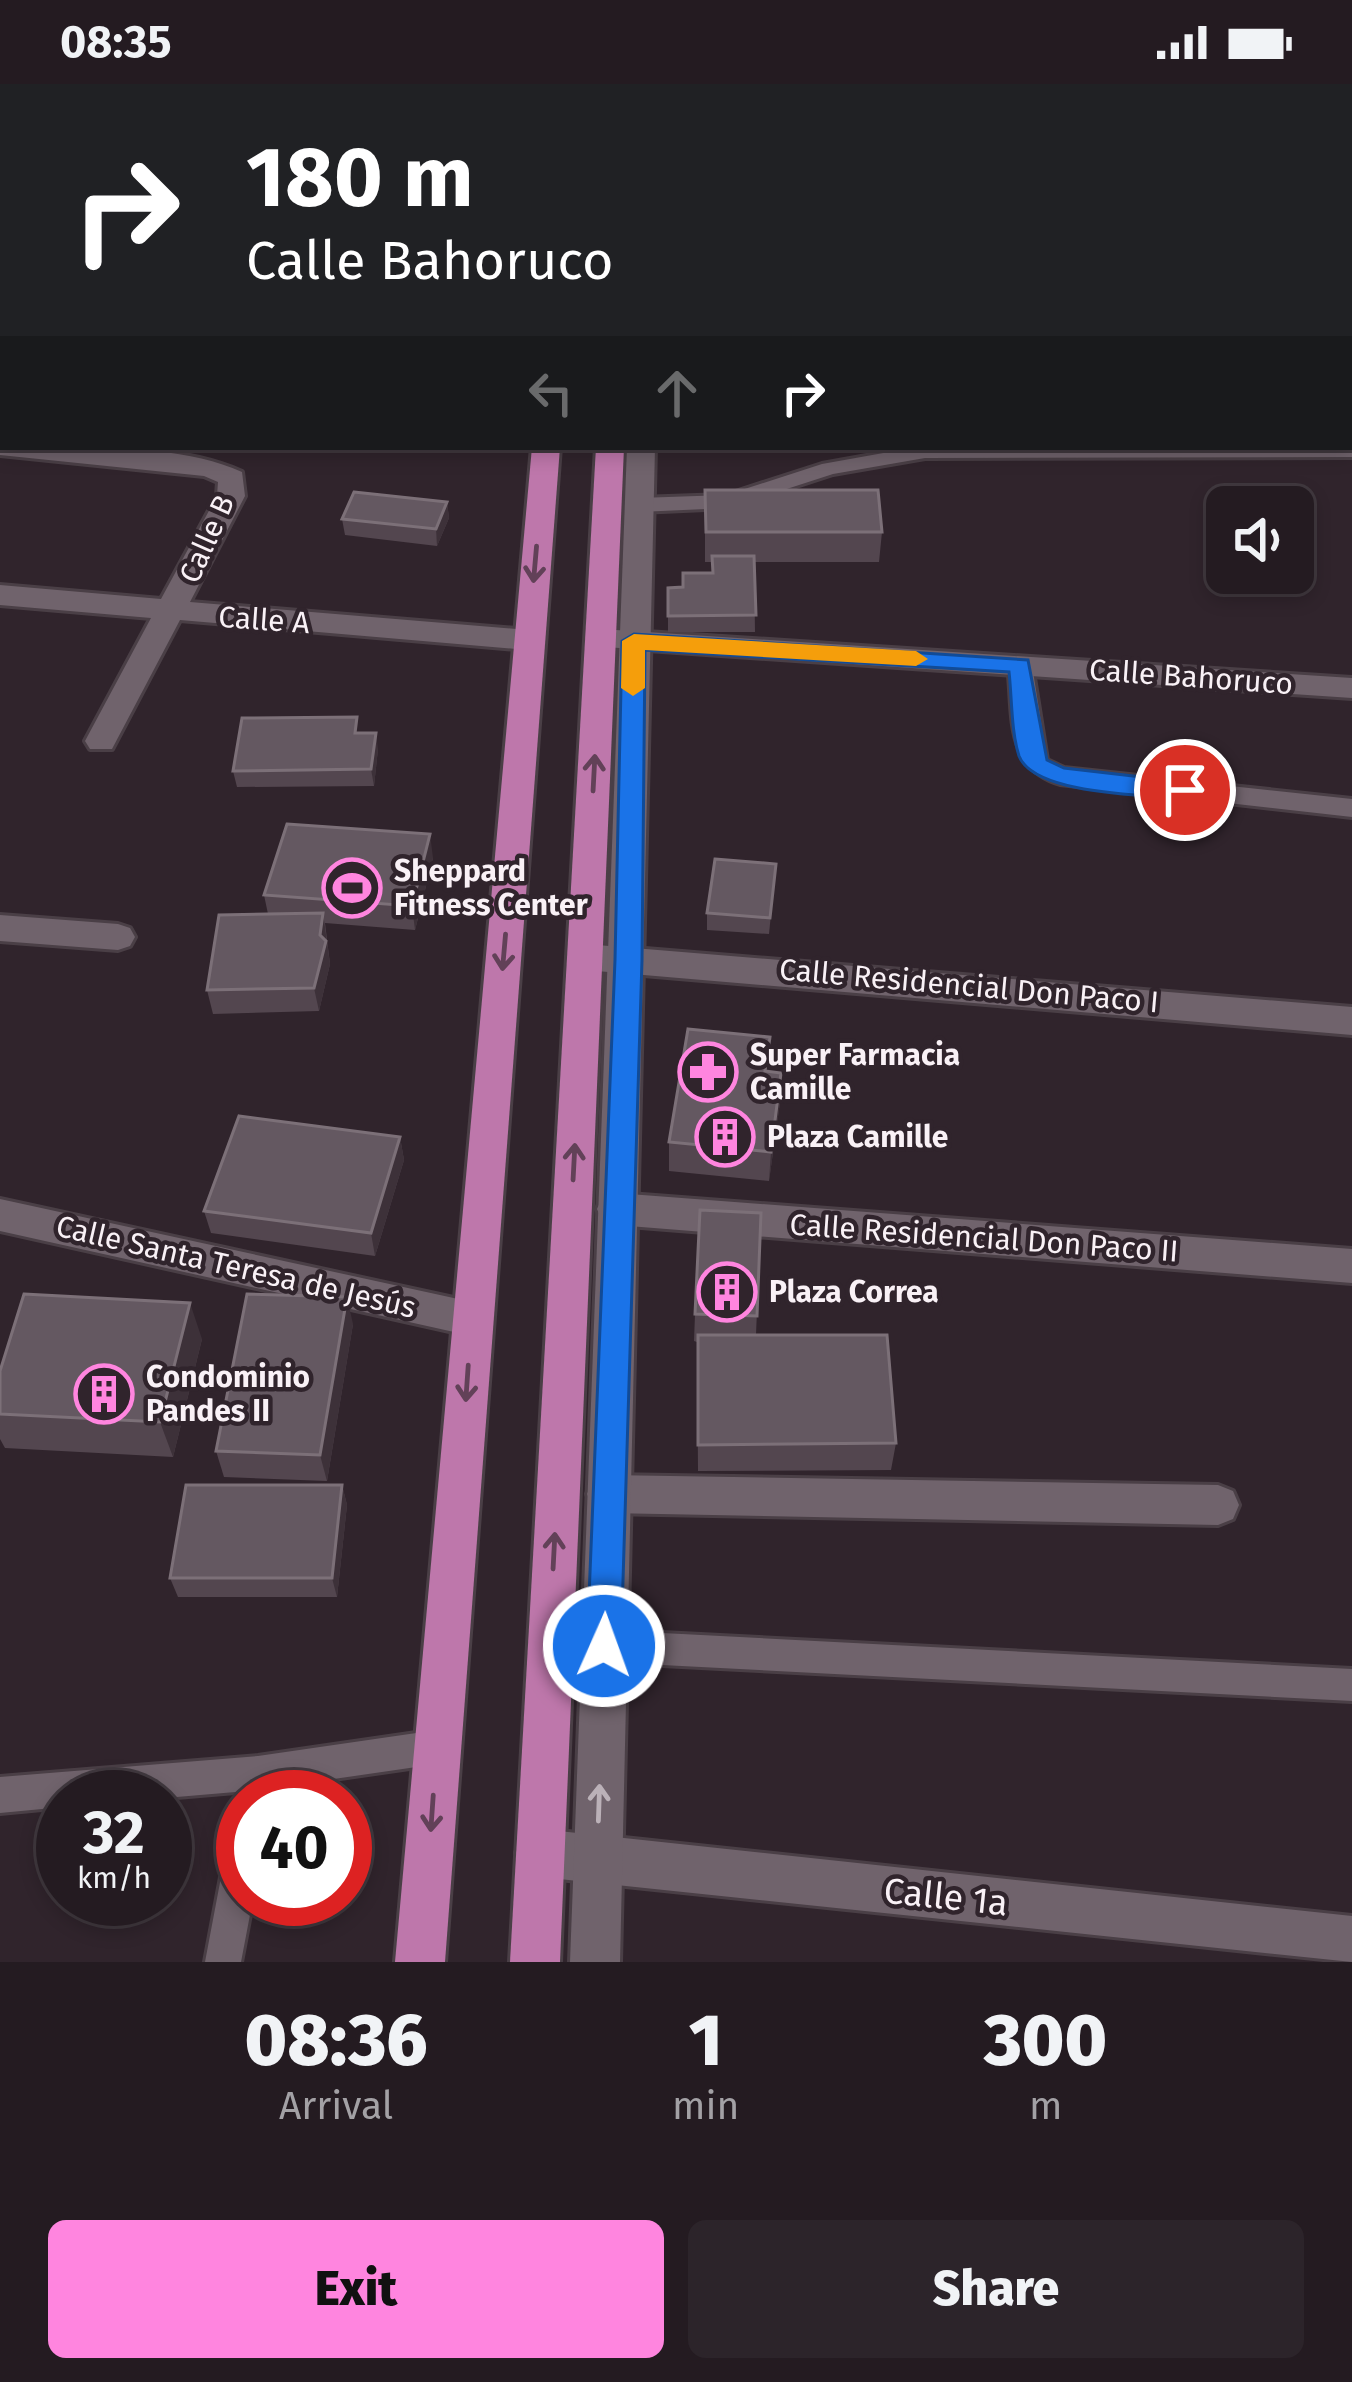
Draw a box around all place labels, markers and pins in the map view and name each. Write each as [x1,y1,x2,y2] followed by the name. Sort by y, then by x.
[1134,739,1236,841] pin
[394,853,589,923] place label: Sheppard Fitness Center
[321,857,383,919] sports icon: Sheppard Fitness Center
[750,1037,960,1107] place label: Super Farmacia Camille
[677,1041,739,1103] pharmacy icon: Super Farmacia Camille
[694,1106,756,1168] building icon: Plaza Camille
[767,1119,948,1155] place label: Plaza Camille
[696,1261,758,1323] building icon: Plaza Correa
[769,1274,939,1310] place label: Plaza Correa
[146,1359,310,1429] place label: Condominio Pandes II
[73,1363,135,1425] building icon: Condominio Pandes II

